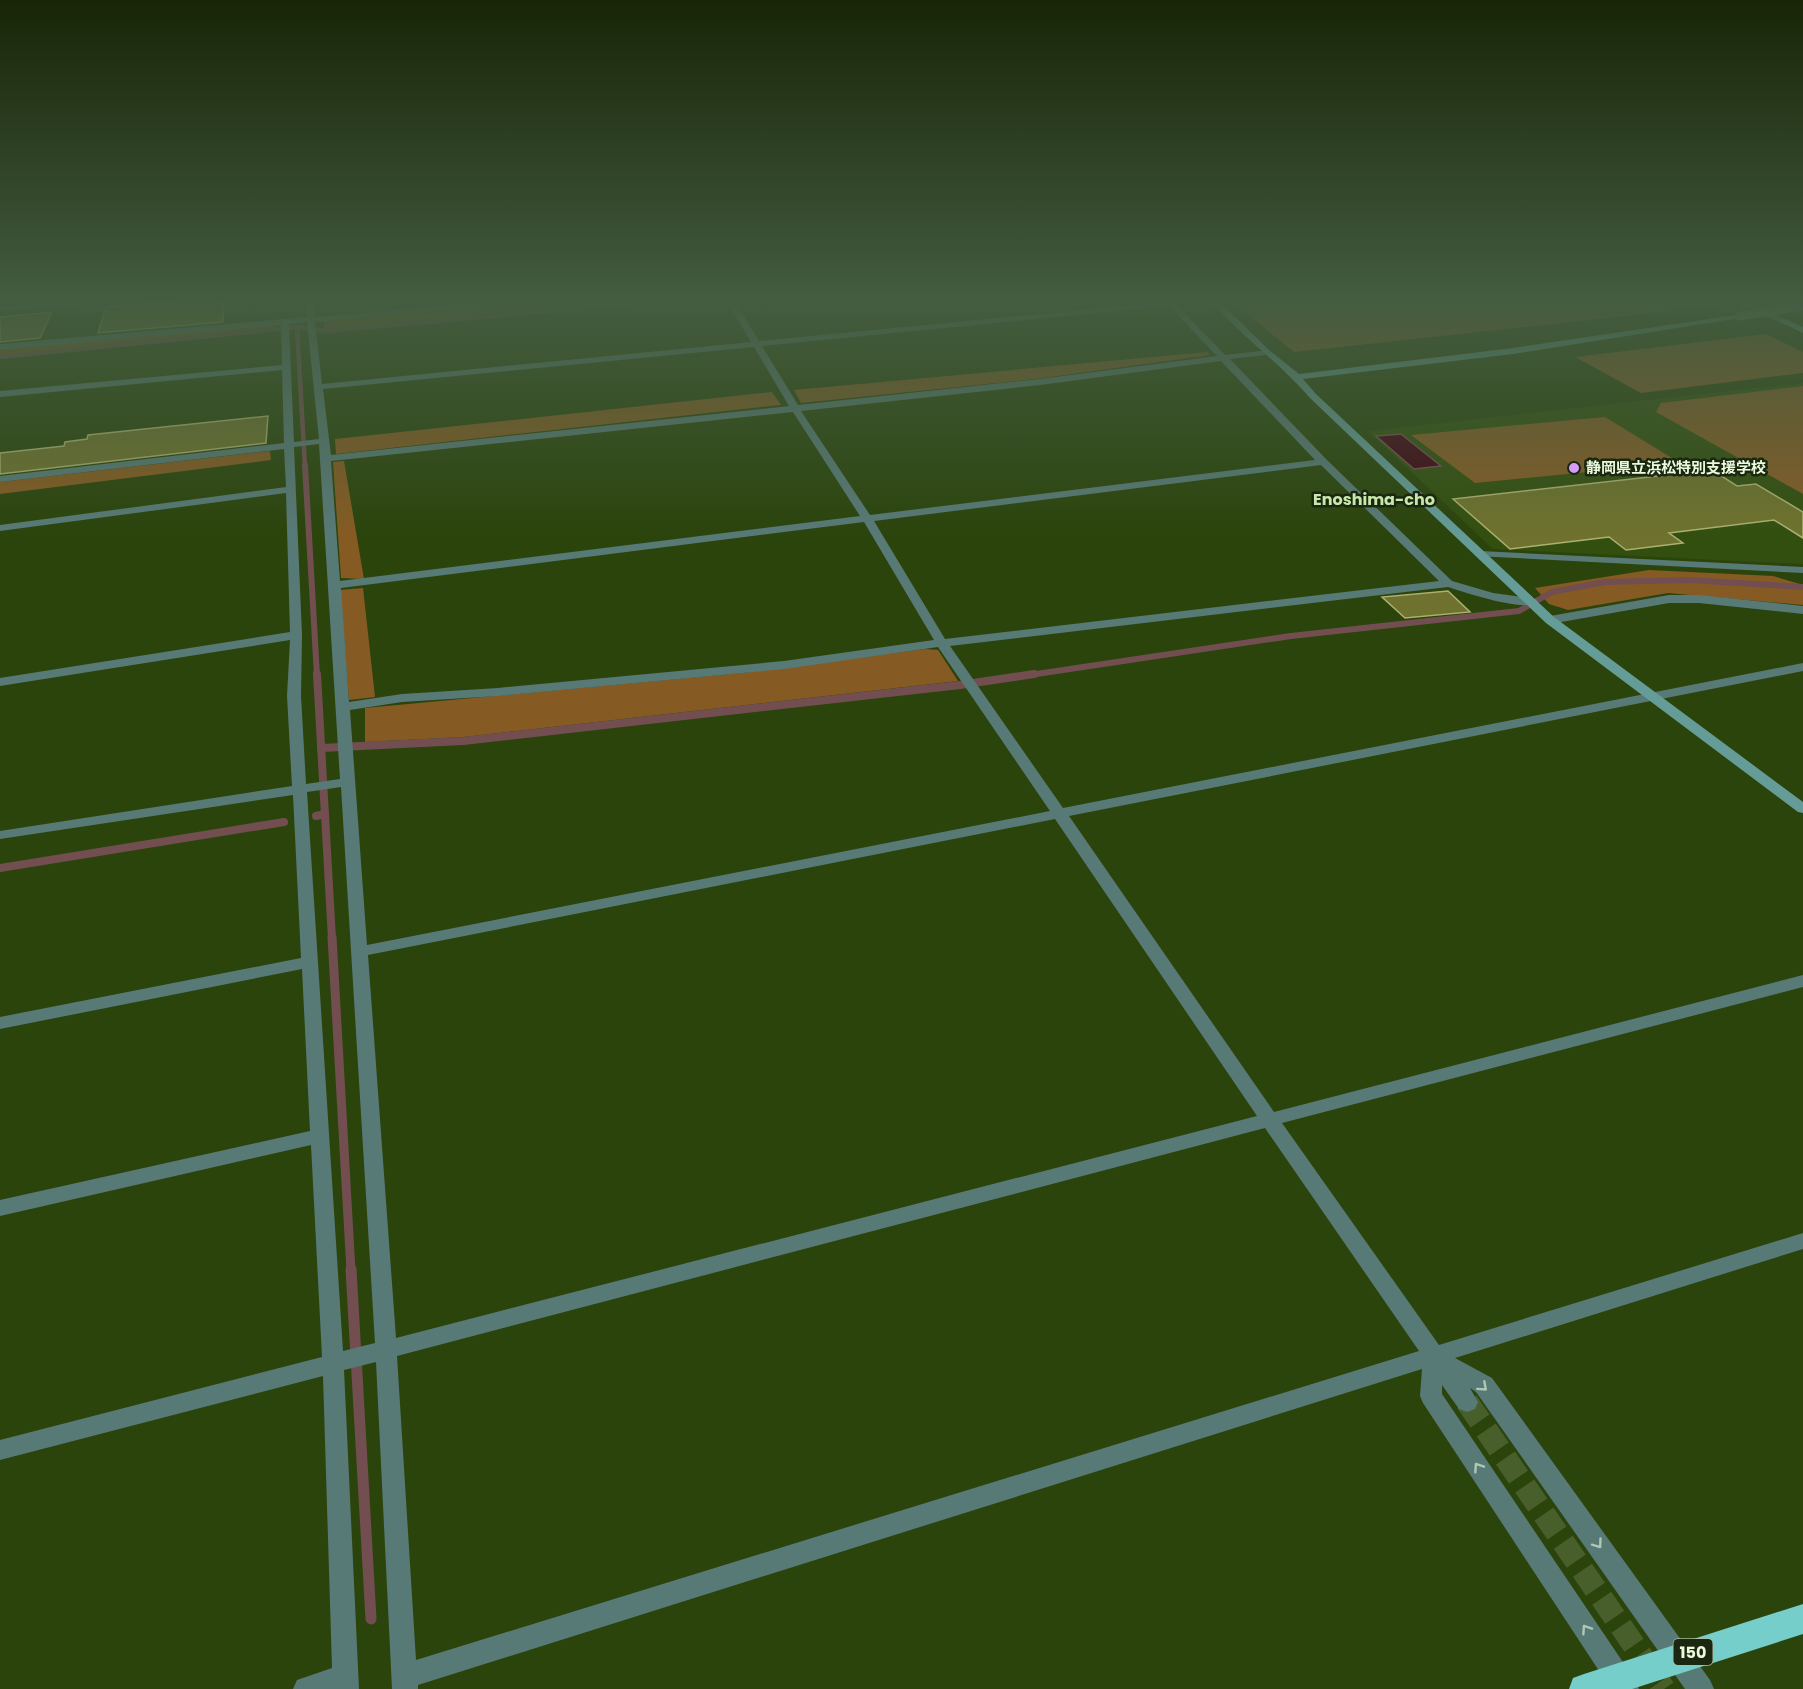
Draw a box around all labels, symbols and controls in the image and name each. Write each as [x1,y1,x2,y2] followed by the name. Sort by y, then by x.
[1586,457,1766,478] place label: 静岡県立浜松特別支援学校
[1567,461,1581,475] marker: 静岡県立浜松特別支援学校
[1313,488,1435,511] district label: Enoshima-cho
[1477,1380,1487,1391] one-way arrow
[1474,1463,1485,1474] one-way arrow
[1591,1538,1602,1549] one-way arrow
[1582,1625,1593,1636] one-way arrow
[1674,1639,1712,1665] road number: 150

